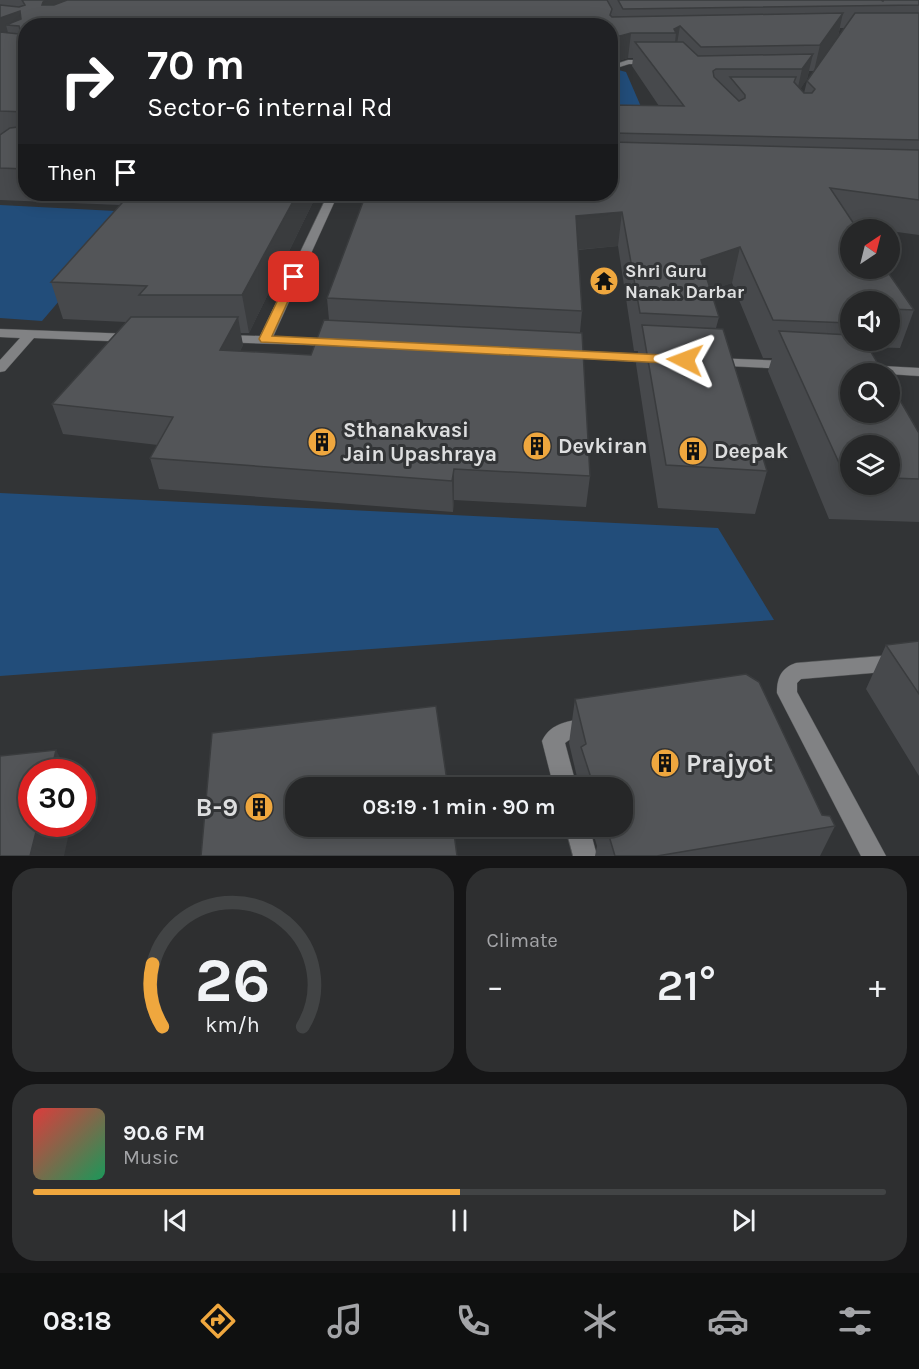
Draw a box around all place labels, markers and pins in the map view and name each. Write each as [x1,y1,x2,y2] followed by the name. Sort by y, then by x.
[268,251,319,302] pin
[625,260,744,303] place label: Shri Guru Nanak Darbar
[588,265,620,297] temple icon: Shri Guru Nanak Darbar
[343,418,497,466] place label: Sthanakvasi Jain Upashraya
[306,426,338,458] building icon: Sthanakvasi Jain Upashraya
[521,430,553,462] building icon: Devkiran
[558,434,647,458] place label: Devkiran
[677,435,709,467] building icon: Deepak
[714,439,789,463] place label: Deepak
[649,747,681,779] building icon: Prajyot
[686,748,773,779] place label: Prajyot
[243,791,275,823] building icon: B-9
[196,792,238,823] place label: B-9

